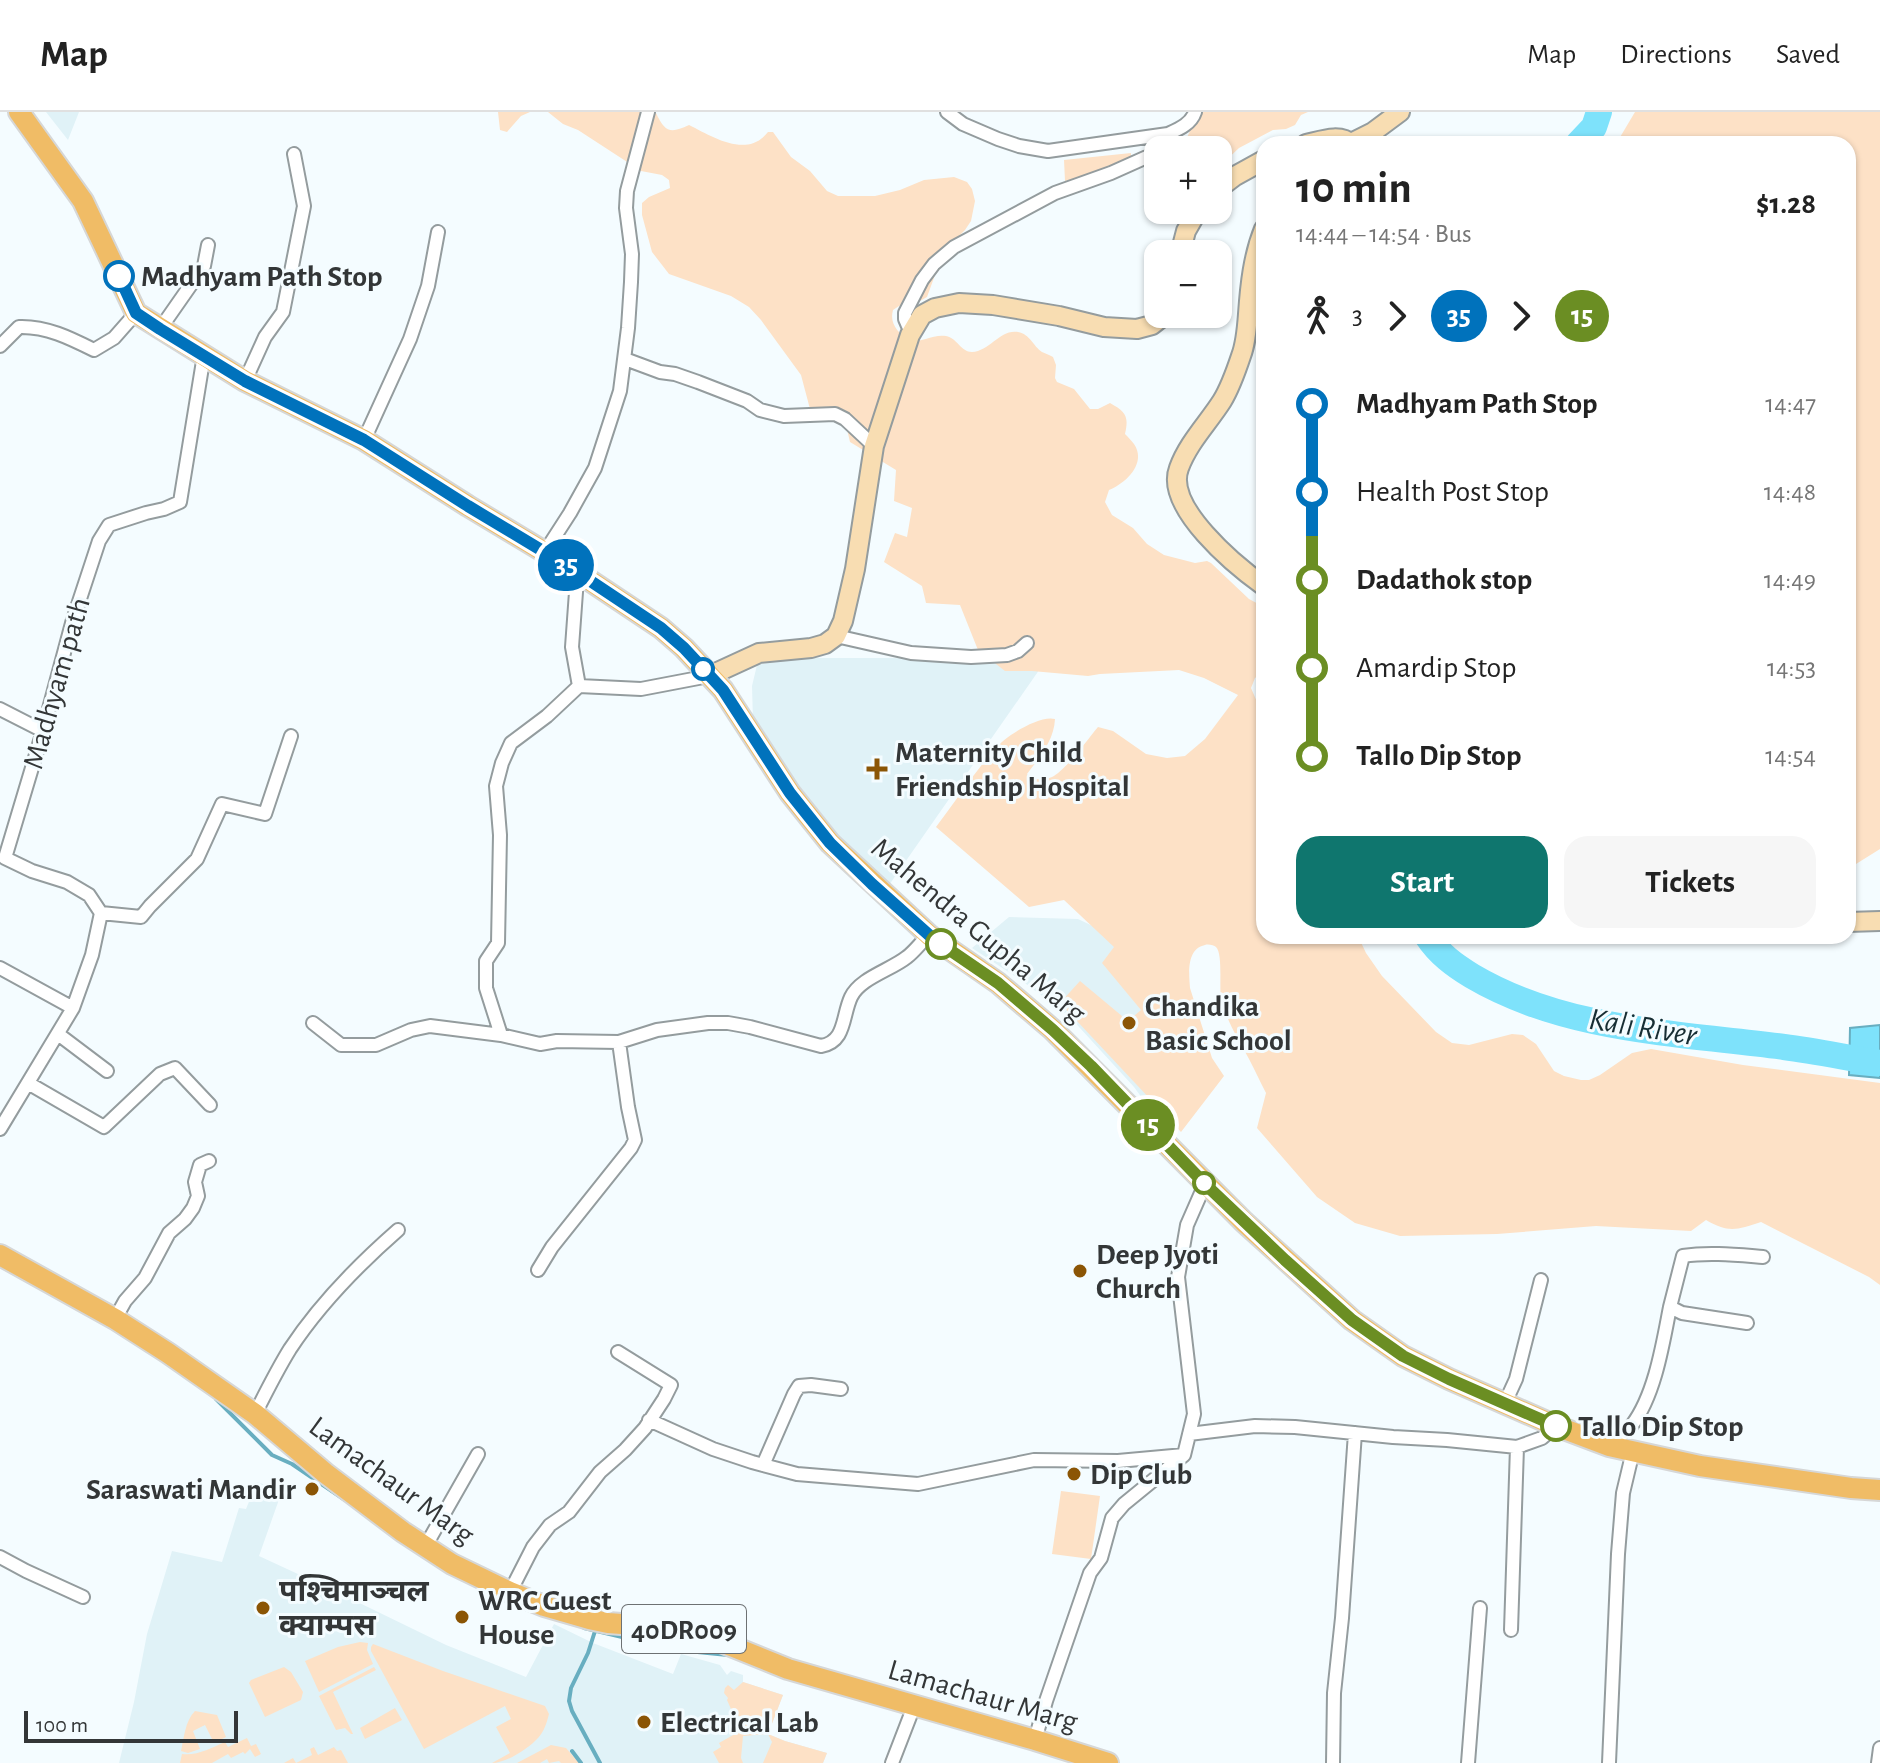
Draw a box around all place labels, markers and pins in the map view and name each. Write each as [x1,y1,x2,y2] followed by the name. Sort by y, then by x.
[104,261,134,291] marker: Madhyam Path Stop
[141,262,383,292] place label: Madhyam Path Stop
[692,658,714,680] unlabelled marker
[895,738,1130,802] place label: Maternity Child Friendship Hospital
[866,758,888,780] marker: Maternity Child Friendship Hospital
[926,929,956,959] unlabelled marker
[1145,992,1292,1056] place label: Chandika Basic School
[1120,1014,1138,1032] marker: Chandika Basic School
[1193,1172,1215,1194] unlabelled marker
[1096,1240,1219,1304] place label: Deep Jyoti Church
[1071,1262,1089,1280] marker: Deep Jyoti Church
[1541,1411,1571,1441] marker: Tallo Dip Stop
[1578,1412,1743,1442] place label: Tallo Dip Stop
[1090,1460,1192,1490] place label: Dip Club
[1065,1465,1083,1483] marker: Dip Club
[86,1475,297,1505] place label: Saraswati Mandir
[303,1480,321,1498] marker: Saraswati Mandir
[279,1574,430,1641] place label: पश्‍चिमाञ्‍चल क्याम्पस
[478,1586,611,1650] place label: WRC Guest House
[254,1599,272,1617] marker: पश्‍चिमाञ्‍चल क्याम्पस
[453,1608,471,1626] marker: WRC Guest House
[660,1708,819,1738] place label: Electrical Lab
[635,1713,653,1731] marker: Electrical Lab

